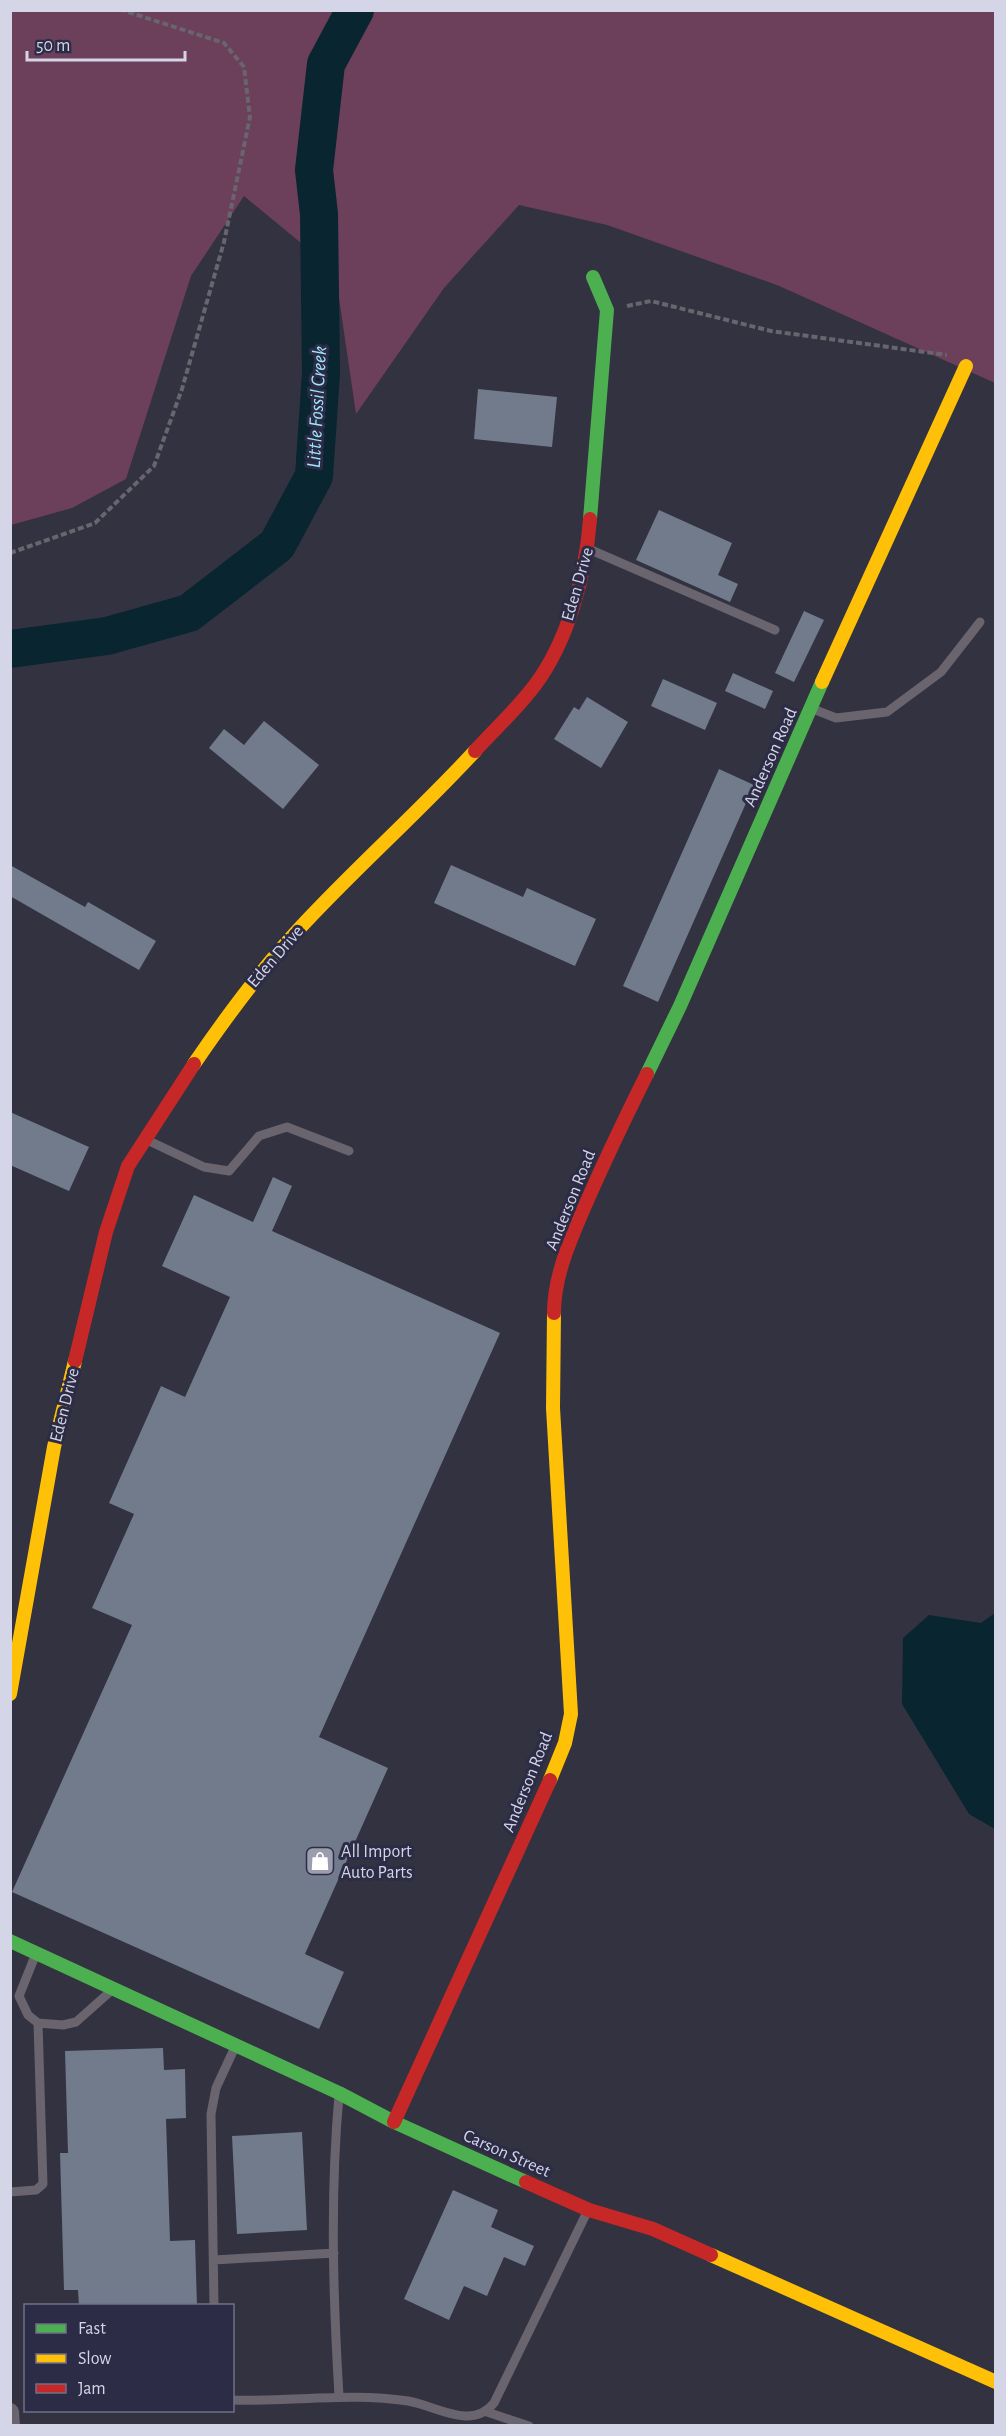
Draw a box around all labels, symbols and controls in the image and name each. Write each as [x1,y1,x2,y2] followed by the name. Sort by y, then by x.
[27,24,184,62] scale bar
[36,37,70,55] text: 50 m
[304,346,330,469] water label: Little Fossil Creek
[559,545,597,623] street label: Eden Drive
[741,705,801,810] street label: Anderson Road
[244,922,307,991] street label: Eden Drive
[543,1148,599,1253] street label: Anderson Road
[47,1366,83,1444] street label: Eden Drive
[500,1730,556,1835] street label: Anderson Road
[341,1843,413,1882] place label: All Import Auto Parts
[304,1845,336,1877] shop icon: All Import Auto Parts
[460,2127,553,2181] street label: Carson Street
[24,2304,234,2412] legend
[78,2320,106,2338] text: Fast
[78,2350,111,2368] text: Slow
[78,2380,106,2398] text: Jam

